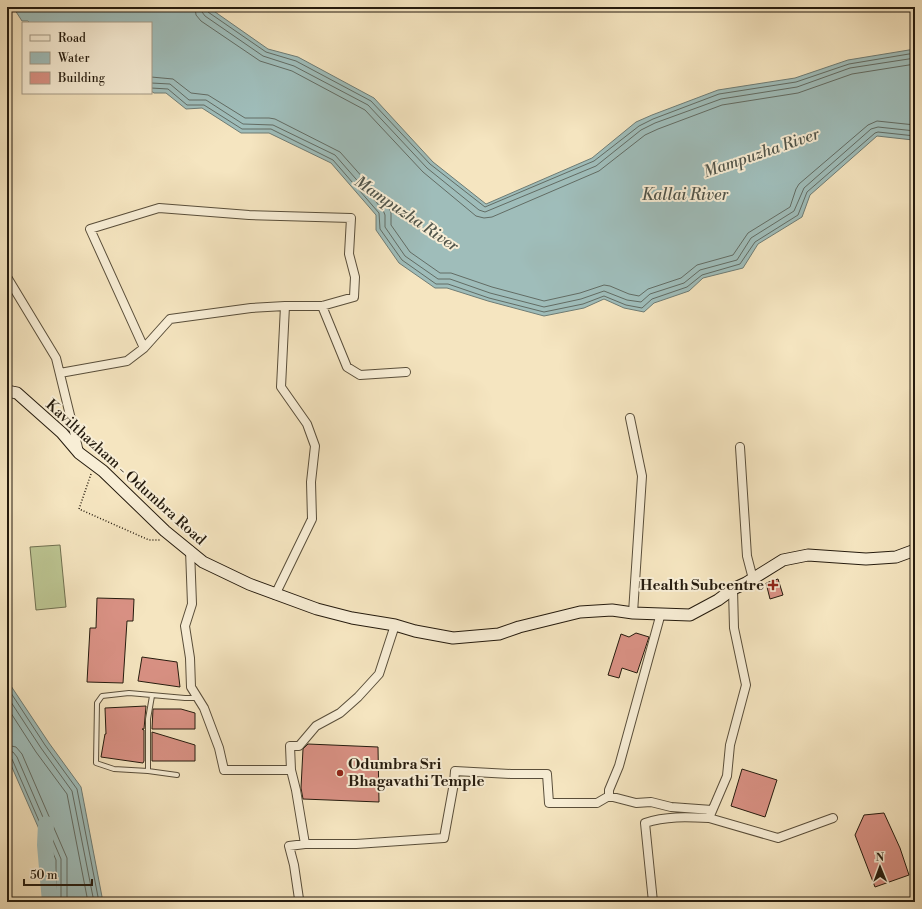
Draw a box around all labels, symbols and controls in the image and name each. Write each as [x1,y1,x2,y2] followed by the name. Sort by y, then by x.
[22,22,152,94] legend
[58,31,86,46] text: Road
[57,51,90,66] text: Water
[57,71,106,86] text: Building
[701,123,823,182] water label: Mampuzha River
[351,172,463,257] water label: Mampuzha River
[642,185,729,205] water label: Kallai River
[42,395,210,550] street label: Kavilthazham - Odumbra Road
[640,576,764,595] place label: Health Subcentre
[767,579,779,591] marker: Health Subcentre
[348,755,485,791] place label: Odumbra Sri Bhagavathi Temple
[335,768,345,778] marker: Odumbra Sri Bhagavathi Temple
[860,847,900,887] north arrow
[875,851,885,865] text: N
[24,861,92,887] scale bar
[30,868,58,883] text: 50 m

